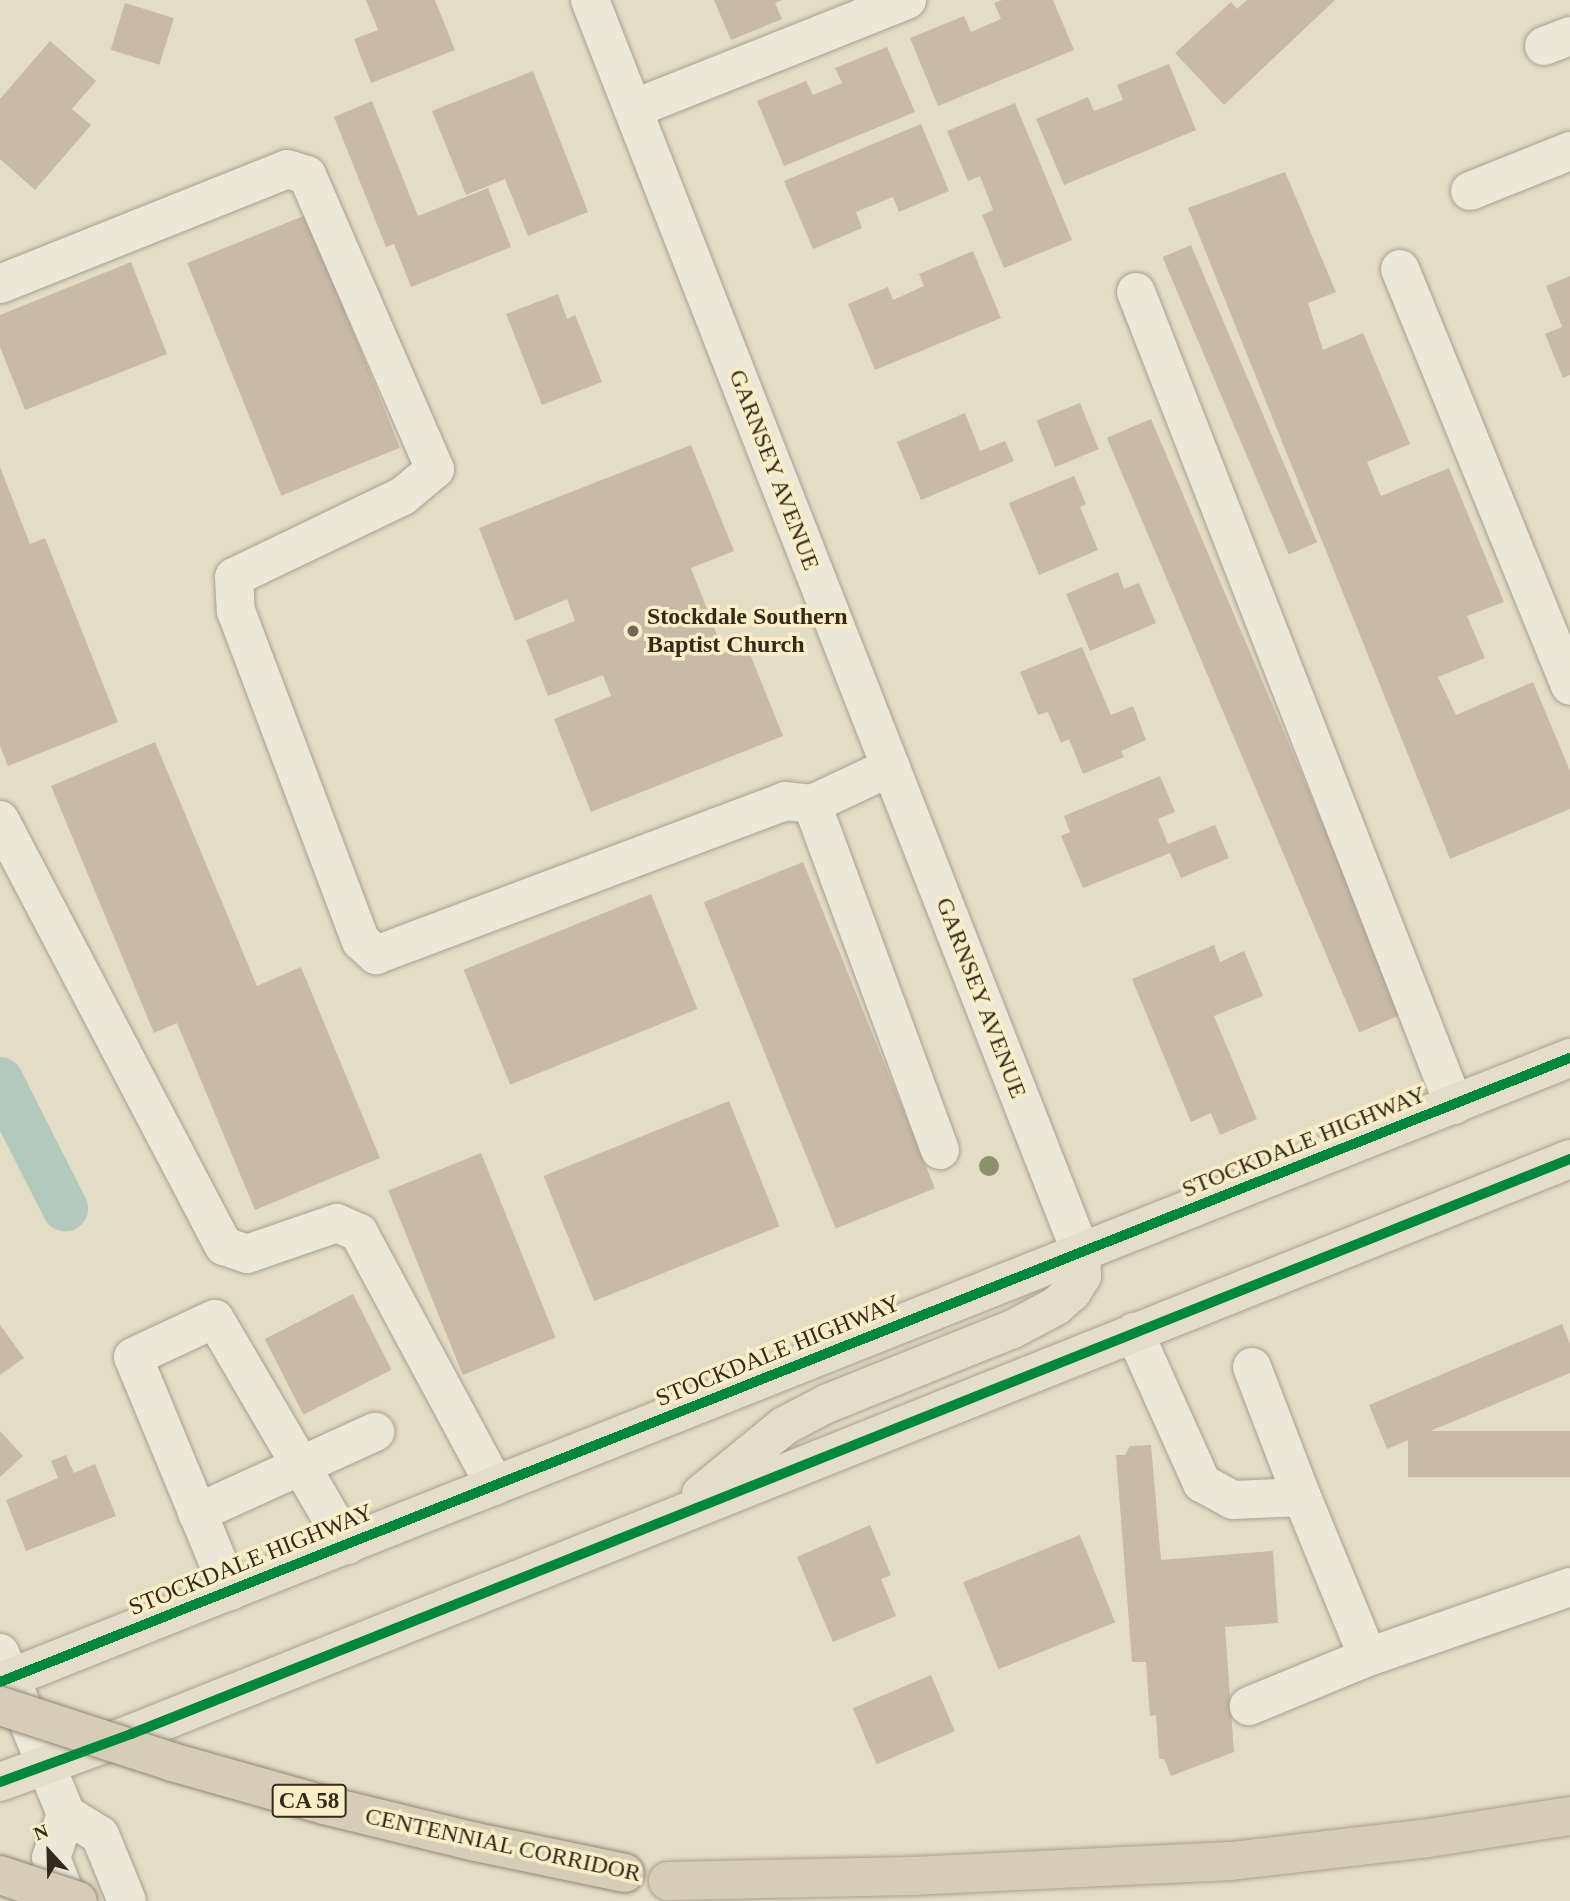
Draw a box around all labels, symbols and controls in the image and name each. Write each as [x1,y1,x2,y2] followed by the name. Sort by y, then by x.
[722,365,826,575] street label: GARNSEY AVENUE
[647,603,848,659] place label: Stockdale Southern Baptist Church
[625,623,641,639] marker: Stockdale Southern Baptist Church
[929,893,1033,1103] street label: GARNSEY AVENUE
[1178,1080,1430,1204] street label: STOCKDALE HIGHWAY
[652,1289,904,1413] street label: STOCKDALE HIGHWAY
[125,1498,377,1622] street label: STOCKDALE HIGHWAY
[270,1782,348,1820] road number: CA 58
[362,1802,644,1888] street label: CENTENNIAL CORRIDOR
[14,1817,84,1887] north arrow
[31,1820,51,1844] text: N

